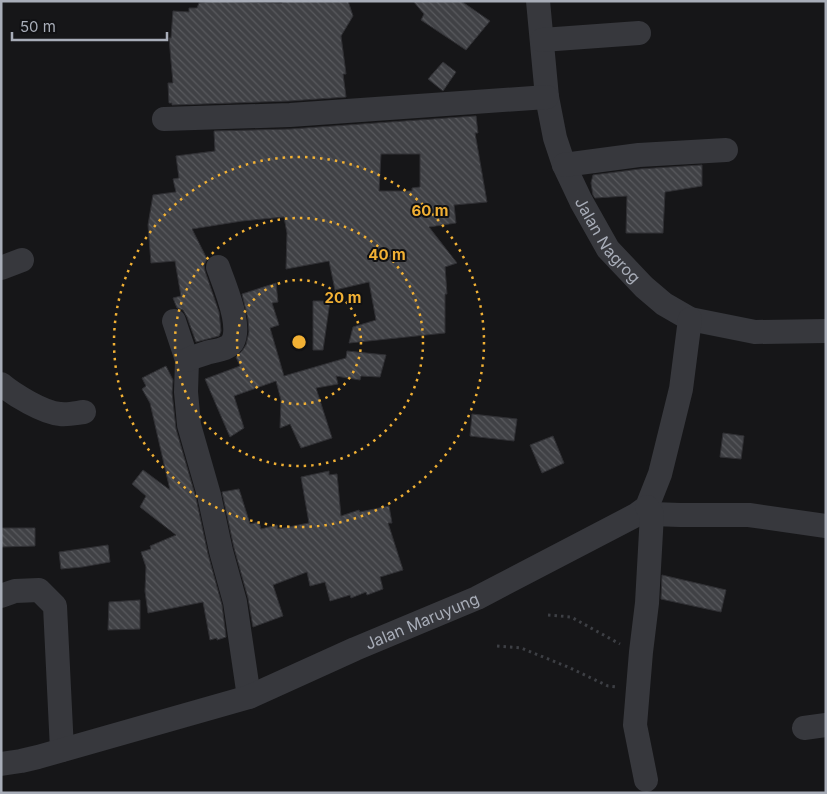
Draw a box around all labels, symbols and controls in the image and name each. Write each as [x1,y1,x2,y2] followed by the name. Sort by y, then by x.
[12,10,168,42] scale bar
[20,17,56,36] text: 50 m
[571,194,645,287] street label: Jalan Nagrog
[411,201,449,220] text: 60 m
[368,245,406,264] text: 40 m
[325,288,361,307] text: 20 m
[290,333,308,351] centre of rings
[362,588,482,654] street label: Jalan Maruyung

